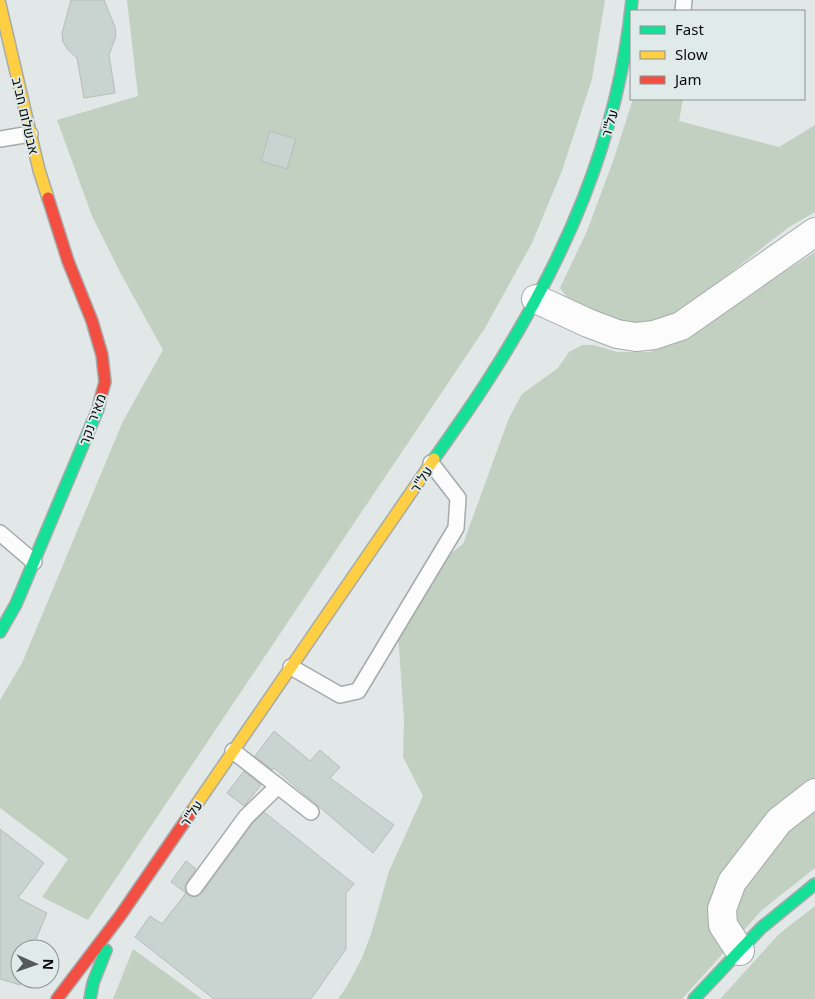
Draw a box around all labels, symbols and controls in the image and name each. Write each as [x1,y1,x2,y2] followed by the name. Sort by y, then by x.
[630,10,805,100] legend
[675,19,704,39] text: Fast
[675,44,708,64] text: Slow
[673,69,702,89] text: Jam
[8,75,44,157] street label: אבשלום חביב
[596,107,622,139] street label: על"ר
[74,391,110,447] street label: מאיר נקר
[405,462,437,496] street label: על"ר
[175,796,207,830] street label: על"ר
[10,939,60,989] north arrow
[39,958,58,970] text: N

